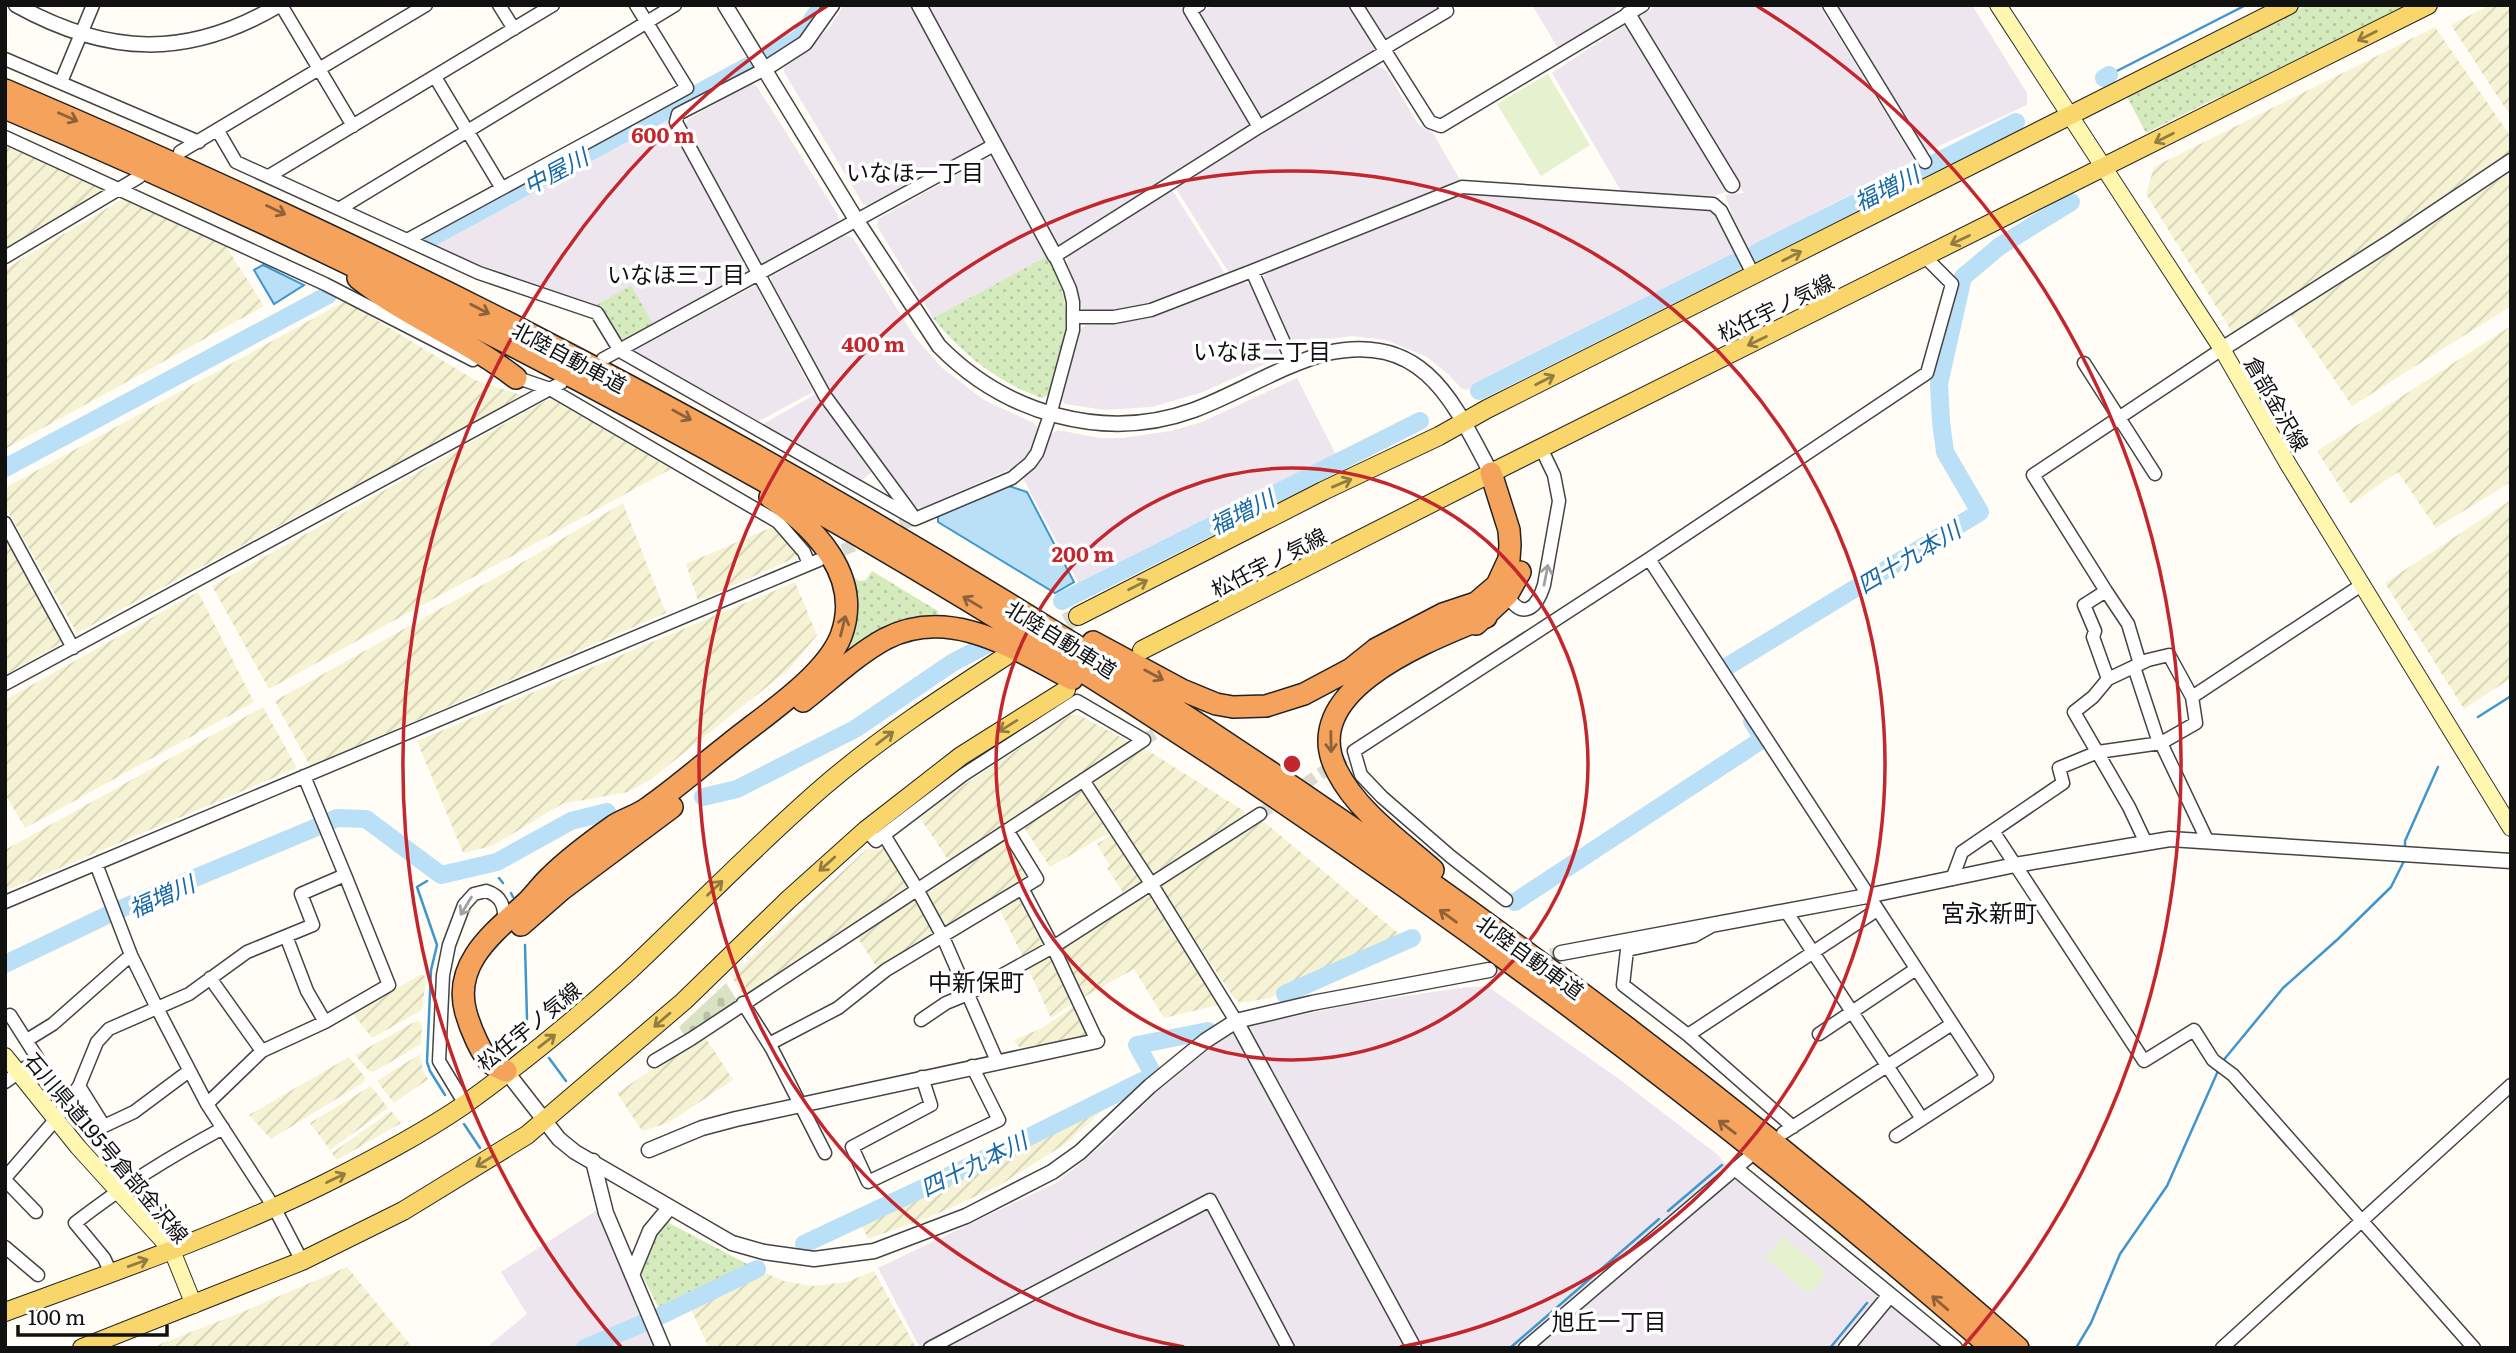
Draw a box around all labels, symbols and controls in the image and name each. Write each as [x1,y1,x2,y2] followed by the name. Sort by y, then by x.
[2357,29,2378,43] one-way arrow
[57,111,78,124] one-way arrow
[631,118,695,149] text: 600 m
[2154,131,2175,145] one-way arrow
[517,137,596,201] water label: 中屋川
[846,154,984,188] district label: いなほ一丁目
[1848,155,1927,218] water label: 福増川
[264,204,286,217] one-way arrow
[1951,233,1971,247] one-way arrow
[1781,249,1802,263] one-way arrow
[607,256,745,290] district label: いなほ三丁目
[1712,264,1838,348] street label: 松任宇ノ気線
[469,303,490,317] one-way arrow
[507,313,633,399] street label: 北陸自動車道
[841,327,905,358] text: 400 m
[1193,333,1331,367] district label: いなほ二丁目
[1747,334,1768,348] one-way arrow
[2238,350,2318,456] street label: 倉部金沢線
[1534,373,1555,387] one-way arrow
[671,408,691,422] one-way arrow
[1331,476,1352,489] one-way arrow
[1203,479,1282,542] water label: 福増川
[1850,510,1969,600] water label: 四十九本川
[1205,519,1331,603] street label: 松任宇ノ気線
[1052,537,1114,568] text: 200 m
[1540,564,1553,587] one-way arrow
[1128,577,1148,591] one-way arrow
[1000,591,1124,685] street label: 北陸自動車道
[962,595,982,609] one-way arrow
[837,615,850,638] one-way arrow
[1144,668,1164,682] one-way arrow
[999,718,1018,733] one-way arrow
[875,730,894,745] one-way arrow
[1324,730,1337,753] one-way arrow
[1280,752,1304,776] centre of rings
[819,855,837,871] one-way arrow
[123,864,202,925] water label: 福増川
[706,880,723,897] one-way arrow
[1941,894,2037,929] district label: 宮永新町
[459,896,473,916] one-way arrow
[1471,906,1591,1006] street label: 北陸自動車道
[1439,909,1458,923] one-way arrow
[928,963,1024,998] district label: 中新保町
[469,973,587,1077] street label: 松任宇ノ気線
[654,1012,672,1028] one-way arrow
[537,1033,555,1048] one-way arrow
[19,1045,197,1249] street label: 石川県道195号倉部金沢線
[1718,1119,1737,1134] one-way arrow
[914,1121,1035,1203] water label: 四十九本川
[475,1155,495,1169] one-way arrow
[325,1171,346,1184] one-way arrow
[127,1256,149,1268] one-way arrow
[18,1294,166,1338] scale bar
[1931,1295,1949,1311] one-way arrow
[28,1300,85,1331] text: 100 m
[1552,1303,1667,1337] district label: 旭丘一丁目

